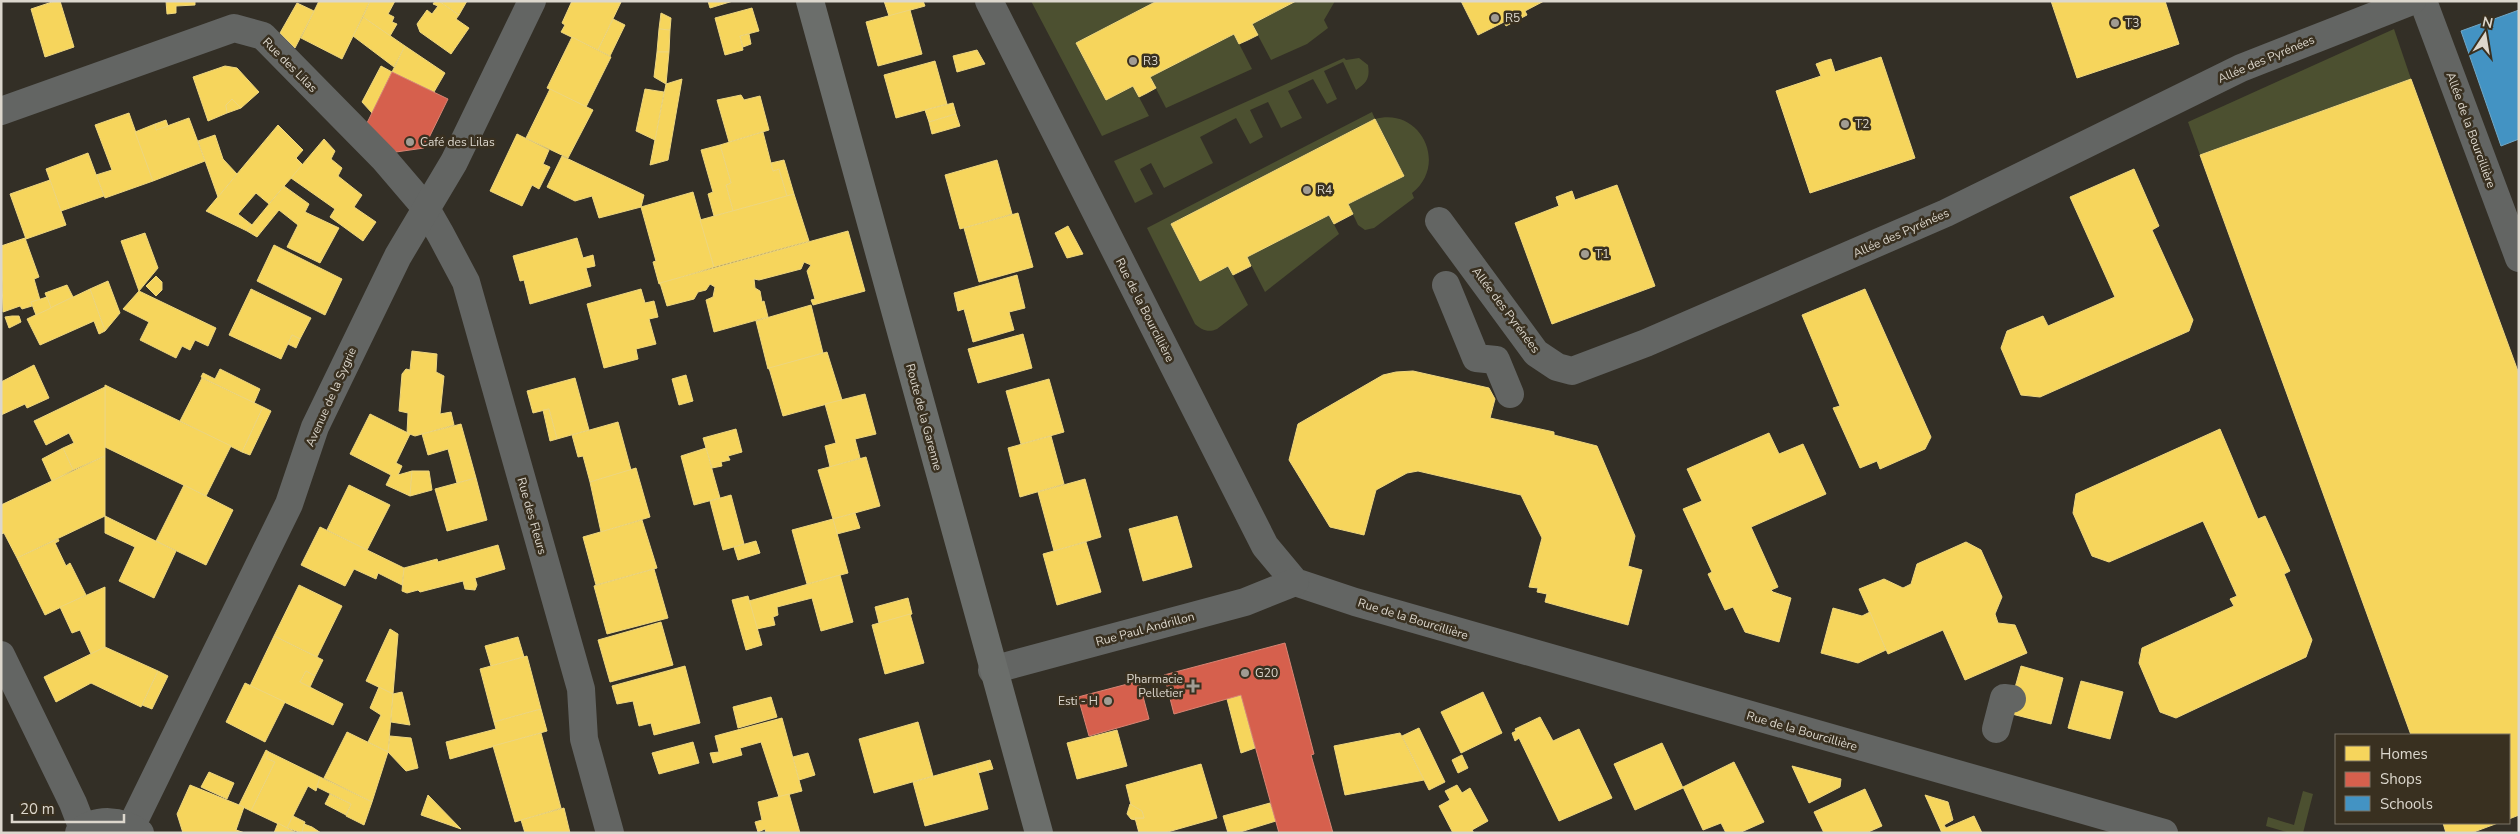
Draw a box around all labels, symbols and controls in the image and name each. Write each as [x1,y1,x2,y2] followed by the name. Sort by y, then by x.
[1505,10,1520,26] place label: R5
[2460,10,2510,60] north arrow
[1489,12,1501,24] marker: R5
[2480,12,2495,33] text: N
[2125,15,2139,31] place label: T3
[2109,17,2121,29] marker: T3
[2215,31,2317,87] street label: Allée des Pyrénées
[259,34,321,96] street label: Rue des Lilas
[1143,53,1158,69] place label: R3
[1127,55,1139,67] marker: R3
[2443,70,2499,190] street label: Allée de la Bourcillière
[1855,116,1869,132] place label: T2
[1839,118,1851,130] marker: T2
[420,134,495,150] place label: Café des Lilas
[404,136,416,148] marker: Café des Lilas
[1317,182,1332,198] place label: R4
[1301,184,1313,196] marker: R4
[1850,205,1952,261] street label: Allée des Pyrénées
[1595,246,1609,262] place label: T1
[1579,248,1591,260] marker: T1
[1112,255,1178,365] street label: Rue de la Bourcillière
[1468,264,1544,356] street label: Allée des Pyrénées
[302,345,360,449] street label: Avenue de la Sygrie
[902,362,946,472] street label: Route de la Garenne
[513,476,551,557] street label: Rue des Fleurs
[1356,595,1470,643] street label: Rue de la Bourcillière
[1094,608,1196,650] street label: Rue Paul Andrillon
[1255,665,1278,681] place label: G20
[1239,667,1251,679] marker: G20
[1127,671,1184,701] place label: Pharmacie Pelletier
[1187,680,1199,692] marker: Pharmacie Pelletier
[1058,693,1098,709] place label: Esti - H
[1102,695,1114,707] marker: Esti - H
[1745,708,1859,754] street label: Rue de la Bourcillière
[2335,734,2510,824] legend
[2380,744,2428,764] text: Homes
[2380,769,2422,789] text: Shops
[12,792,125,824] scale bar
[2380,794,2433,814] text: Schools
[20,799,55,819] text: 20 m

